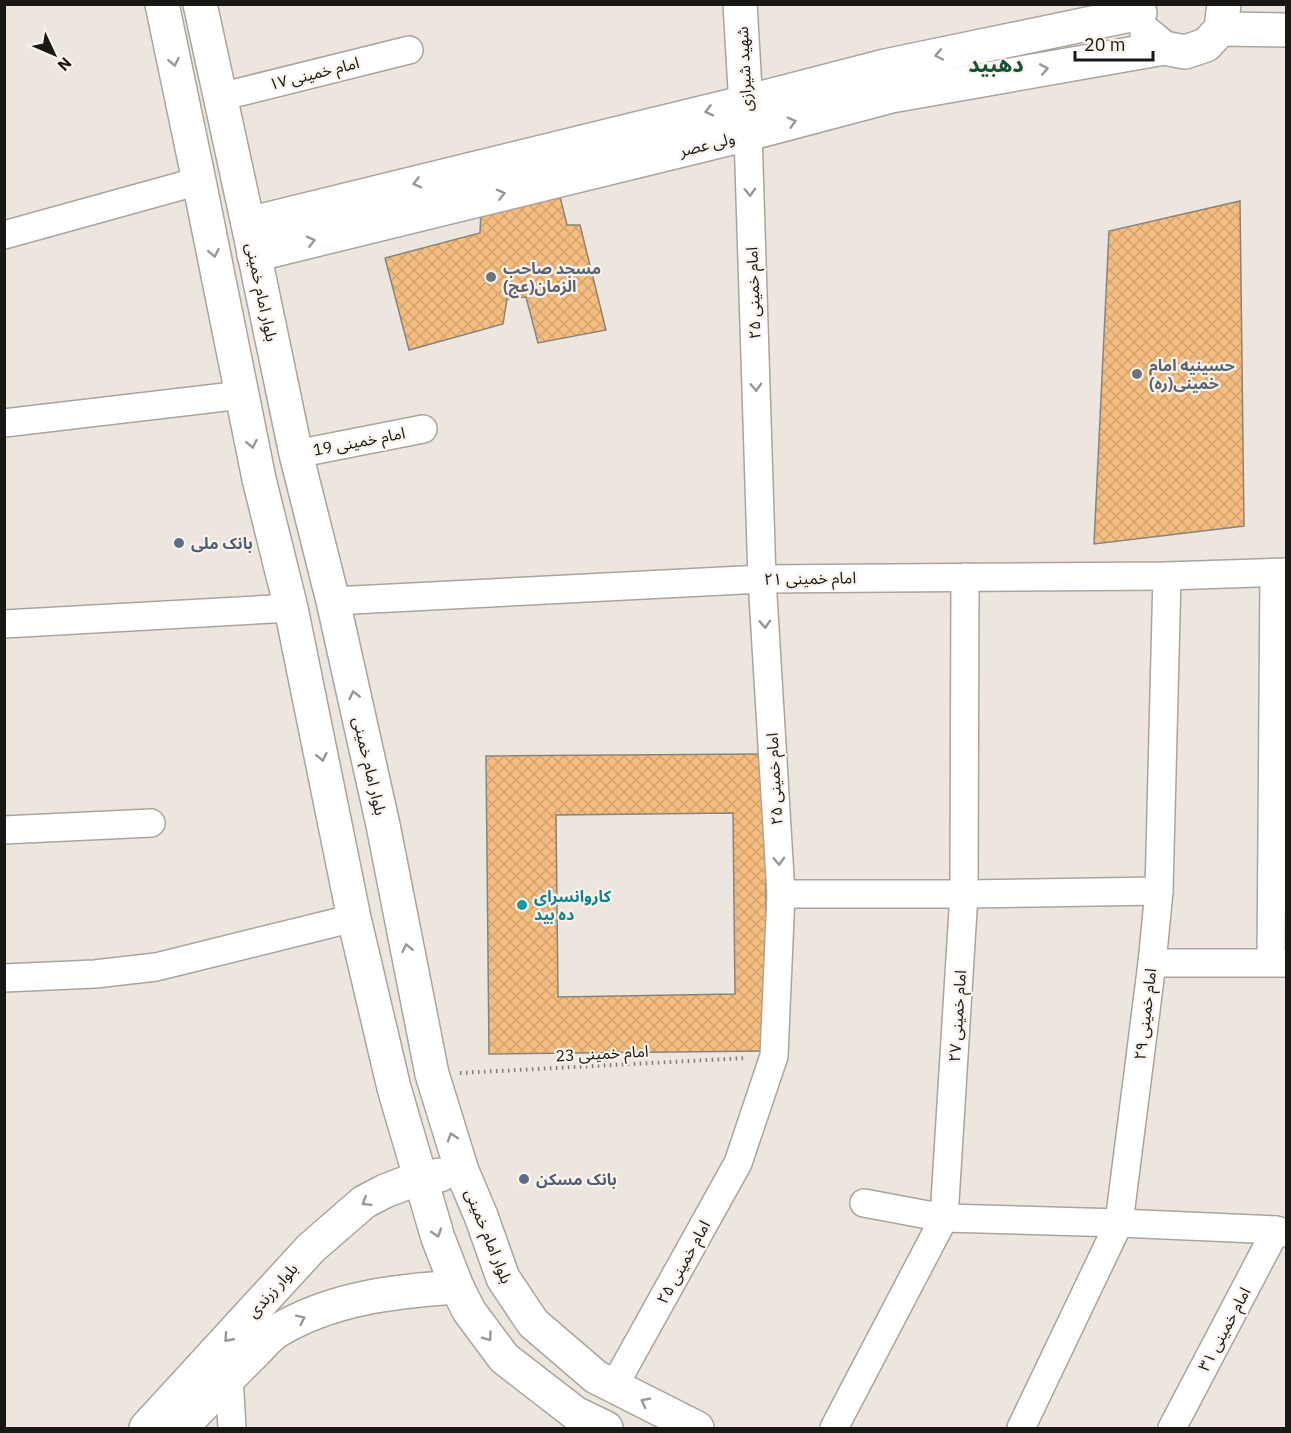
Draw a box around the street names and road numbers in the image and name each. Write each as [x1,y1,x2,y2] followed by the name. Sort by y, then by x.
[732,26,756,112] street label: شهید شیرازی
[267,52,362,97] street label: امام خمینی ۱۷
[676,127,737,161] street label: ولی عصر
[239,241,282,344] street label: بلوار امام خمینی
[741,246,768,340] street label: امام خمینی ۲۵
[311,422,407,463] street label: امام خمینی 19
[764,567,856,592] street label: امام خمینی ۲۱
[346,715,391,818] street label: بلوار امام خمینی
[762,732,789,826] street label: امام خمینی ۲۵
[1129,967,1164,1061] street label: امام خمینی ۲۹
[944,969,973,1063] street label: امام خمینی ۲۷
[555,1041,649,1068] street label: امام خمینی 23
[458,1186,517,1287] street label: بلوار امام خمینی
[652,1217,717,1309] street label: امام خمینی ۲۵
[242,1259,302,1321] street label: بلوار زرندی
[1193,1284,1257,1376] street label: امام خمینی ۳۱

